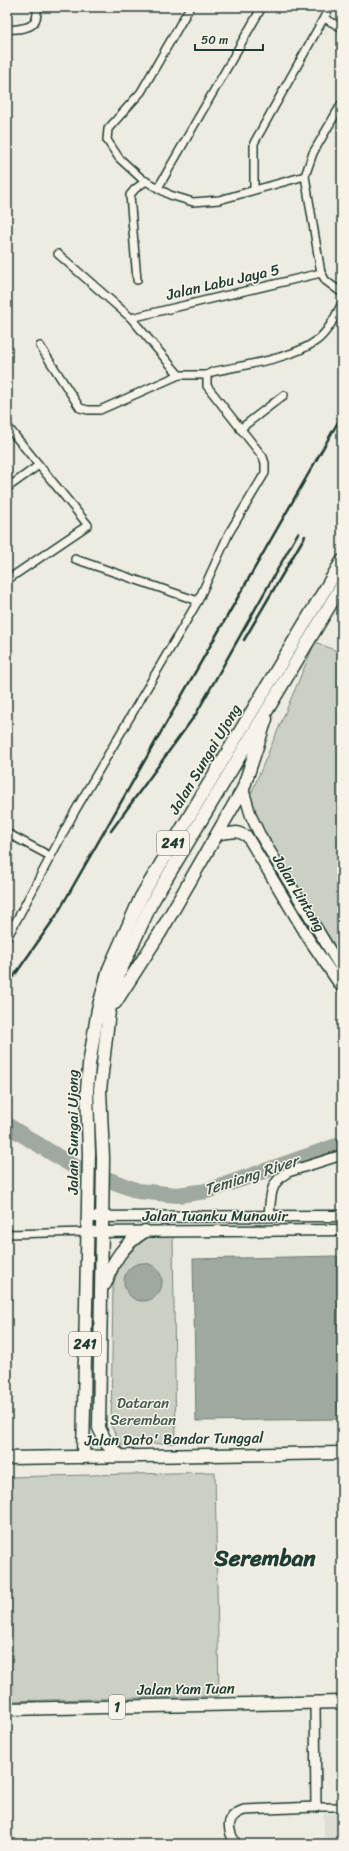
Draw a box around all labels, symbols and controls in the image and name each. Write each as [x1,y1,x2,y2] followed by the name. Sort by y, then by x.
[195,26,263,52] scale bar
[201,29,228,51] text: 50 m
[163,256,282,308] street label: Jalan Labu Jaya 5
[161,698,249,820] street label: Jalan Sungai Ujong
[157,831,189,855] road number: 241
[265,848,333,937] street label: Jalan Lintang
[60,1069,86,1196] street label: Jalan Sungai Ujong
[200,1145,305,1204] water label: Temiang River
[141,1203,288,1229] street label: Jalan Tuanku Munawir
[69,1332,101,1356] road number: 241
[110,1390,176,1433] park label: Dataran Seremban
[83,1424,264,1454] street label: Jalan Dato' Bandar Tunggal
[213,1538,316,1579] district label: Seremban
[136,1675,235,1703] street label: Jalan Yam Tuan
[109,1695,125,1719] road number: 1

